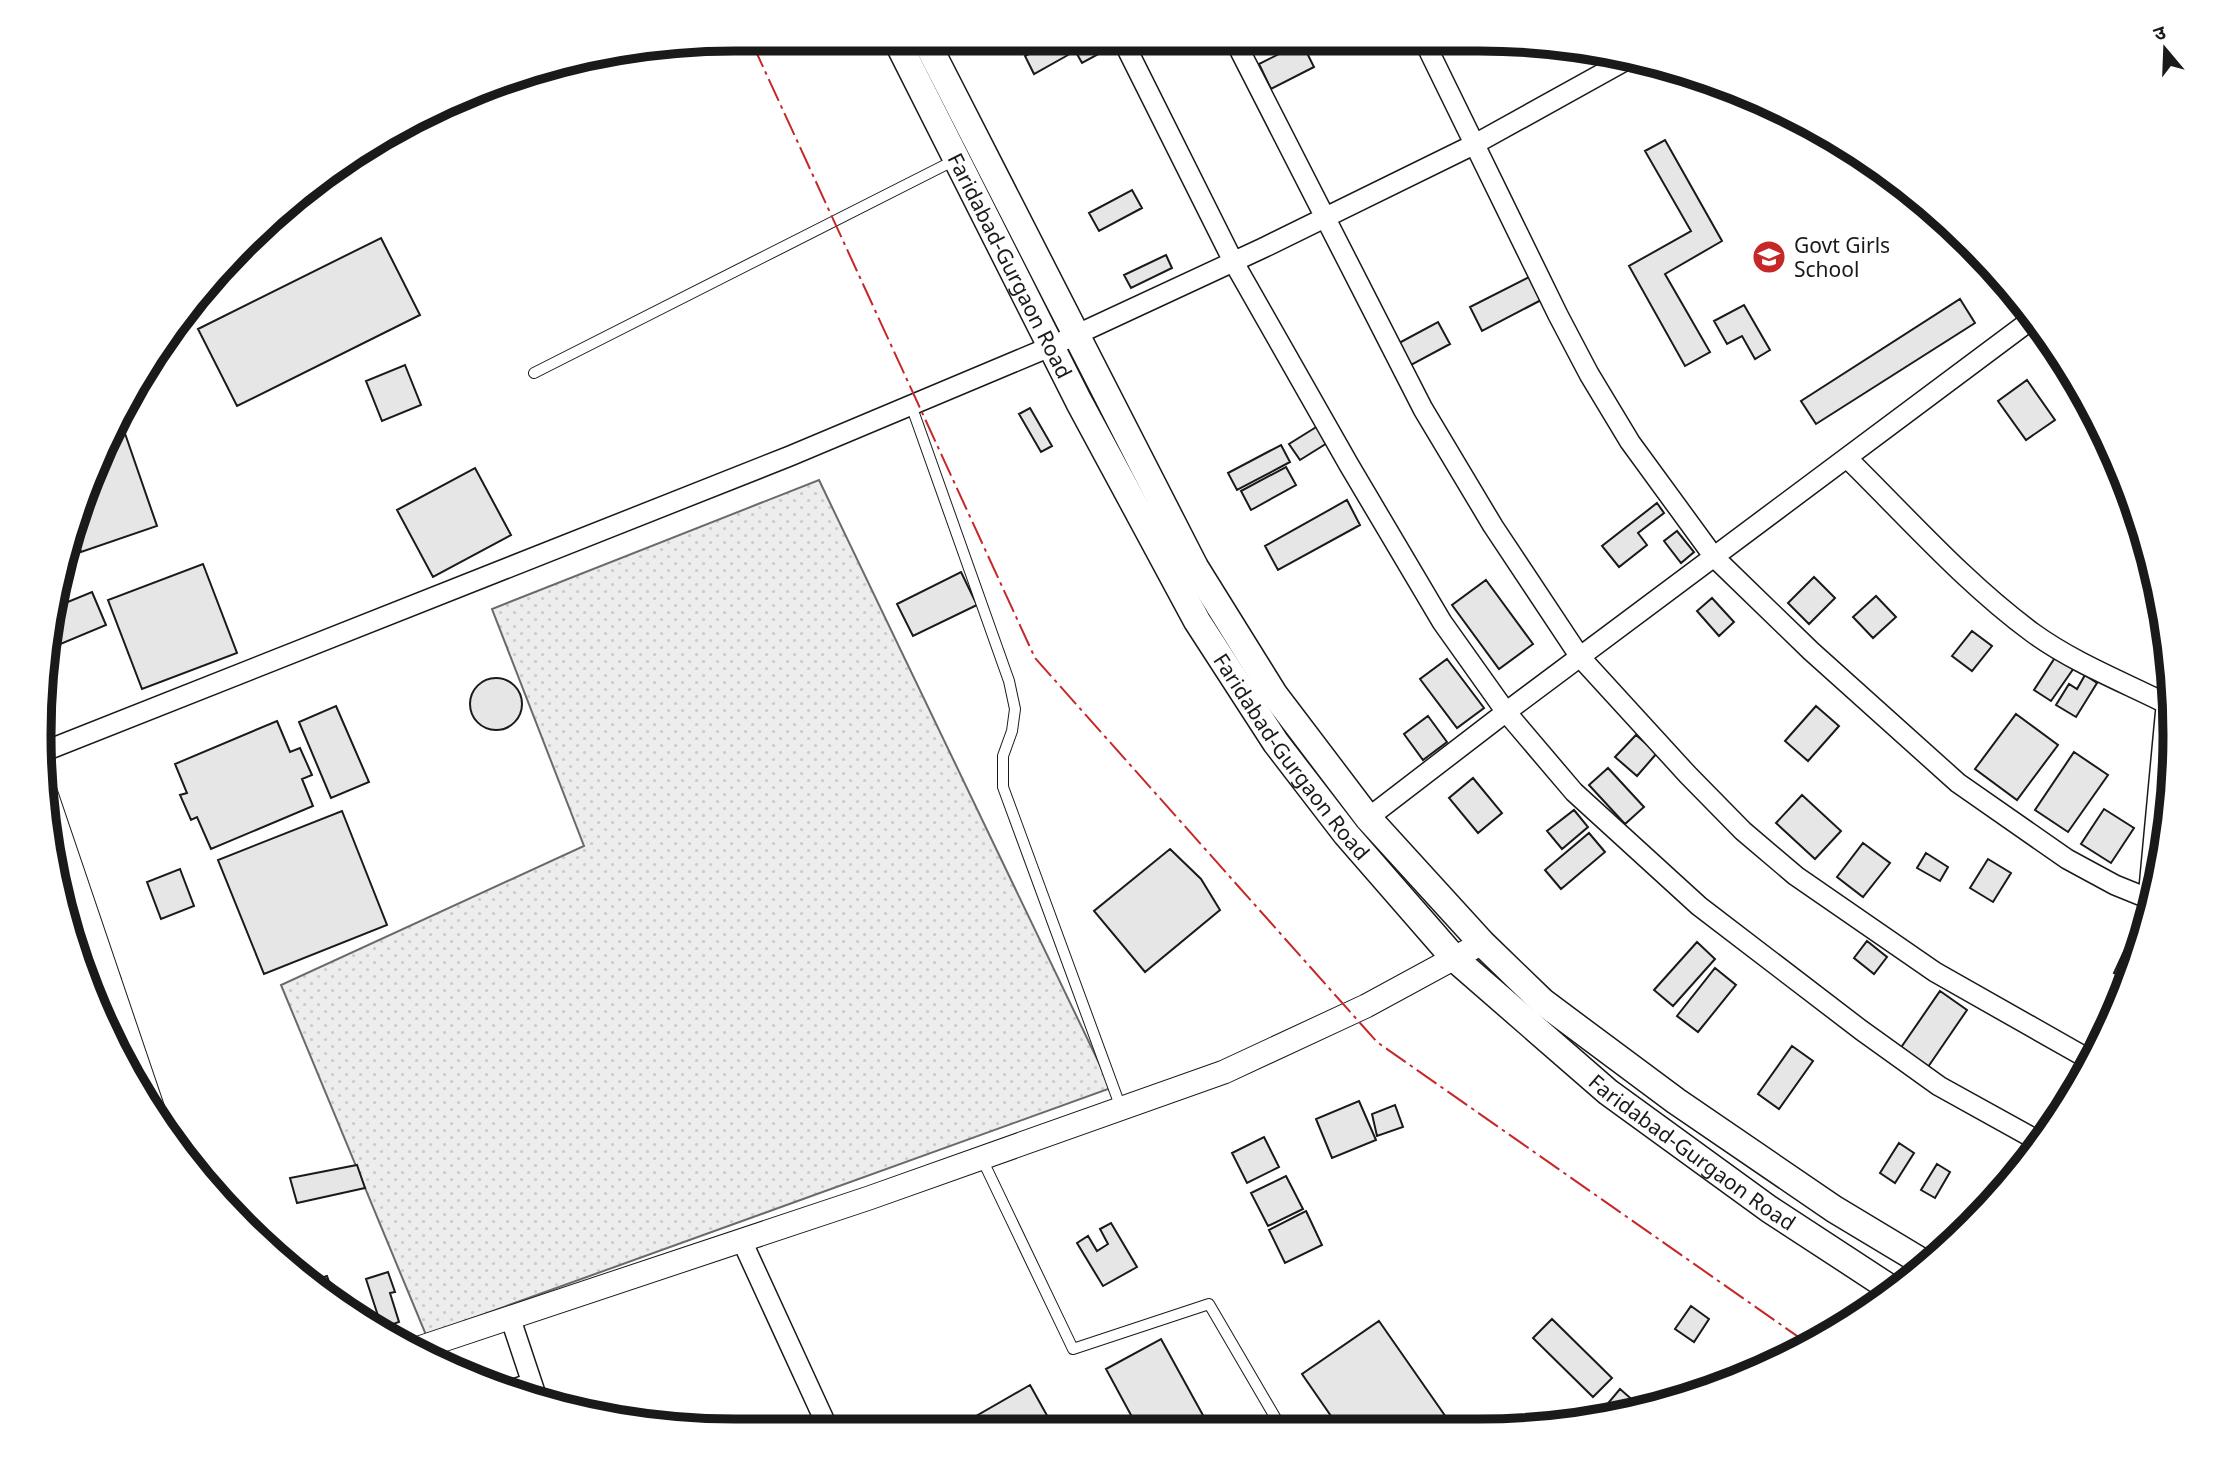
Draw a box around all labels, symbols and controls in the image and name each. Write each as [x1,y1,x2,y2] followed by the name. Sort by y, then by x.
[2130,14,2200,84] north arrow
[2150,19,2170,47] text: उ
[942,148,1079,383] street label: Faridabad-Gurgaon Road
[1794,231,1890,283] place label: Govt Girls School
[1750,238,1788,276] school or university icon: Govt Girls School
[1207,648,1376,866] street label: Faridabad-Gurgaon Road
[1583,1068,1801,1237] street label: Faridabad-Gurgaon Road

